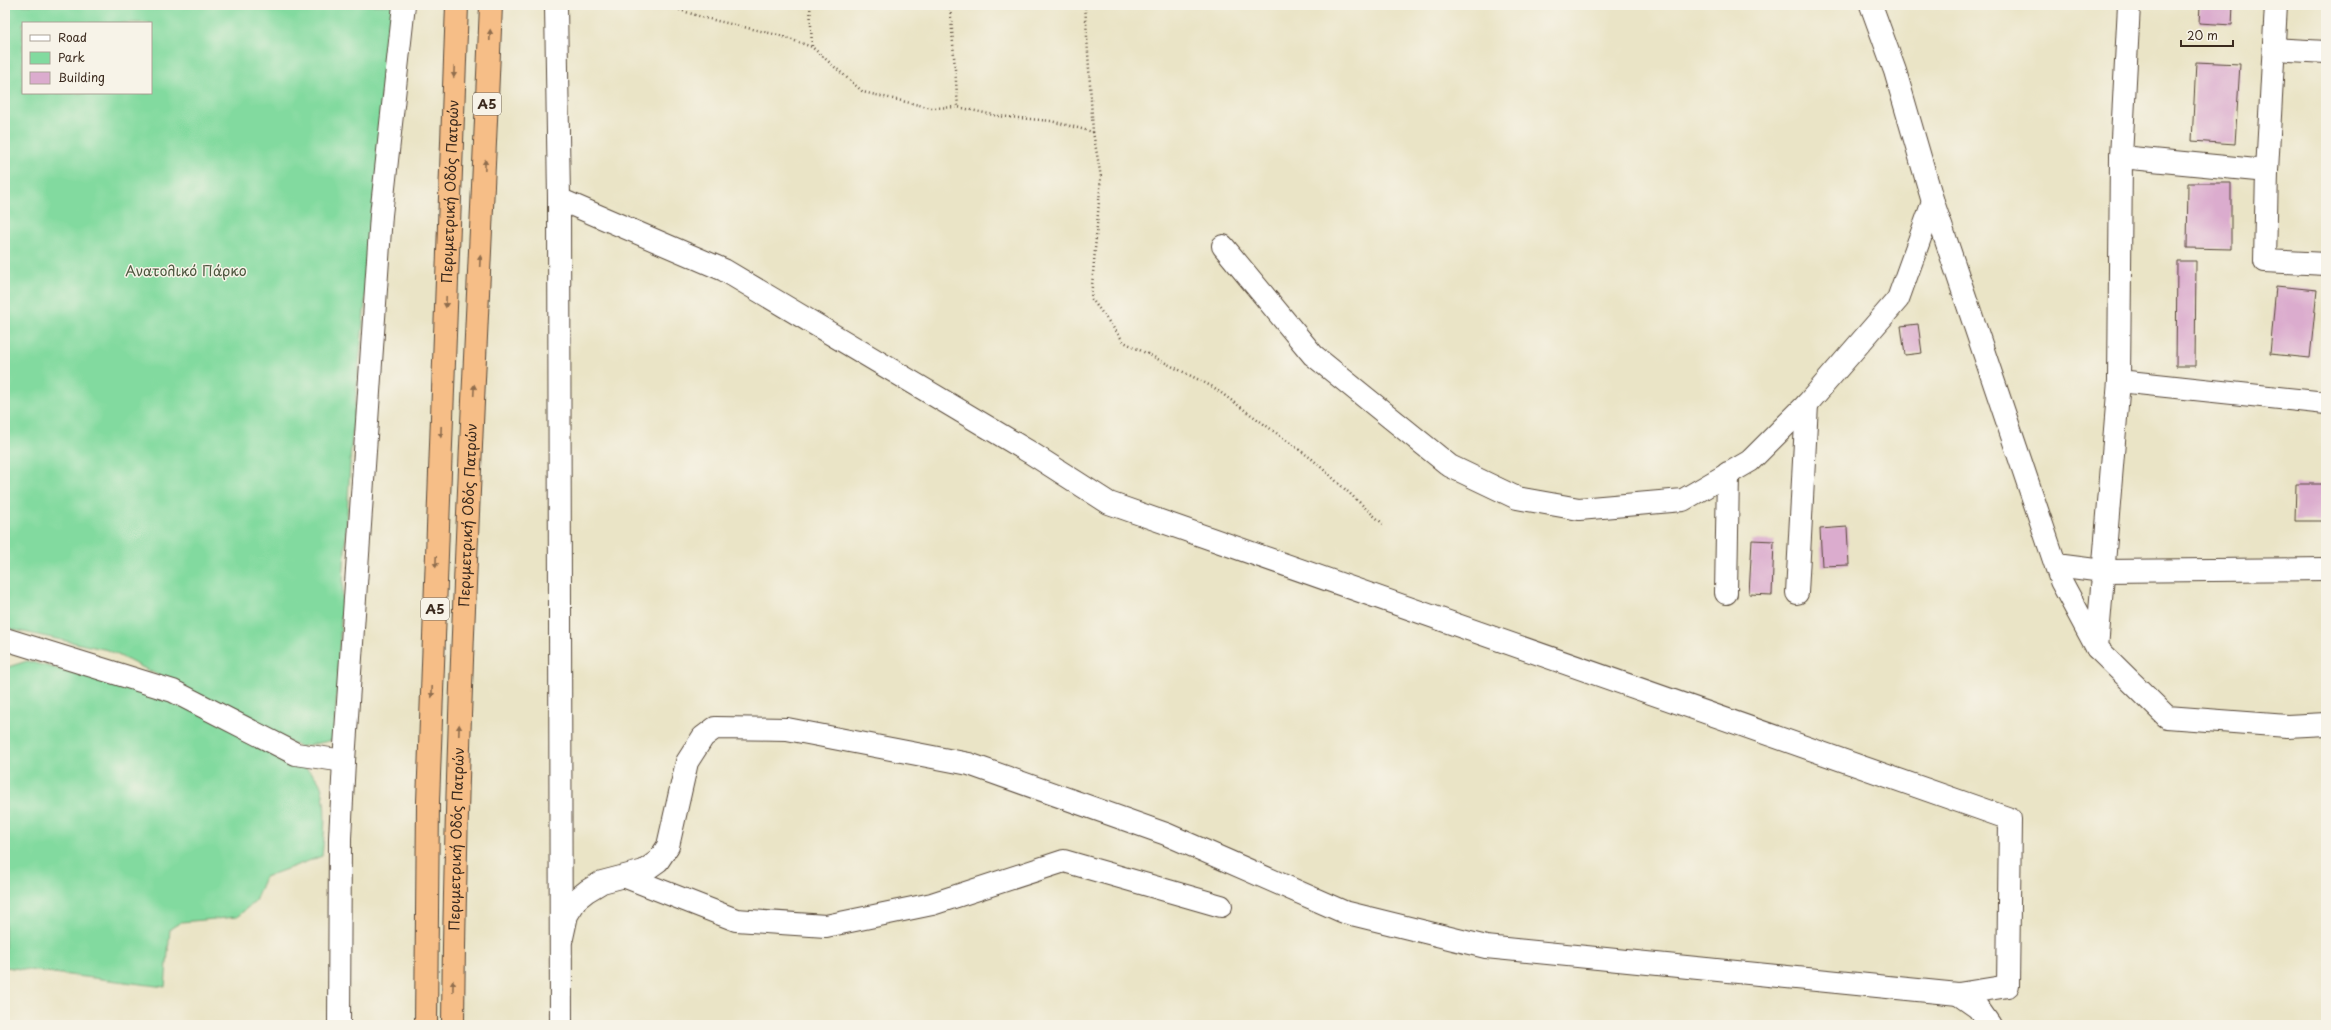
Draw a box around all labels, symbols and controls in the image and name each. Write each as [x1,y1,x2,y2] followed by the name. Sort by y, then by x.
[22,22,152,94] legend
[2181,22,2233,48] scale bar
[2187,26,2218,44] text: 20 m
[58,28,87,46] text: Road
[487,28,493,41] one-way arrow
[58,48,85,66] text: Park
[451,66,458,78] one-way arrow
[58,68,105,86] text: Building
[473,93,501,115] road number: Α5
[436,99,464,284] street label: Περιμετρική Οδός Πατρών
[481,159,488,171] one-way arrow
[477,255,484,267] one-way arrow
[125,260,247,281] park label: Ανατολικό Πάρκο
[442,296,449,308] one-way arrow
[470,384,477,396] one-way arrow
[453,423,482,608] street label: Περιμετρική Οδός Πατρών
[438,426,444,439] one-way arrow
[433,556,440,568] one-way arrow
[421,598,449,620] road number: Α5
[429,686,435,699] one-way arrow
[456,723,462,736] one-way arrow
[443,747,469,931] street label: Περιμετρική Οδός Πατρών
[450,979,456,992] one-way arrow

